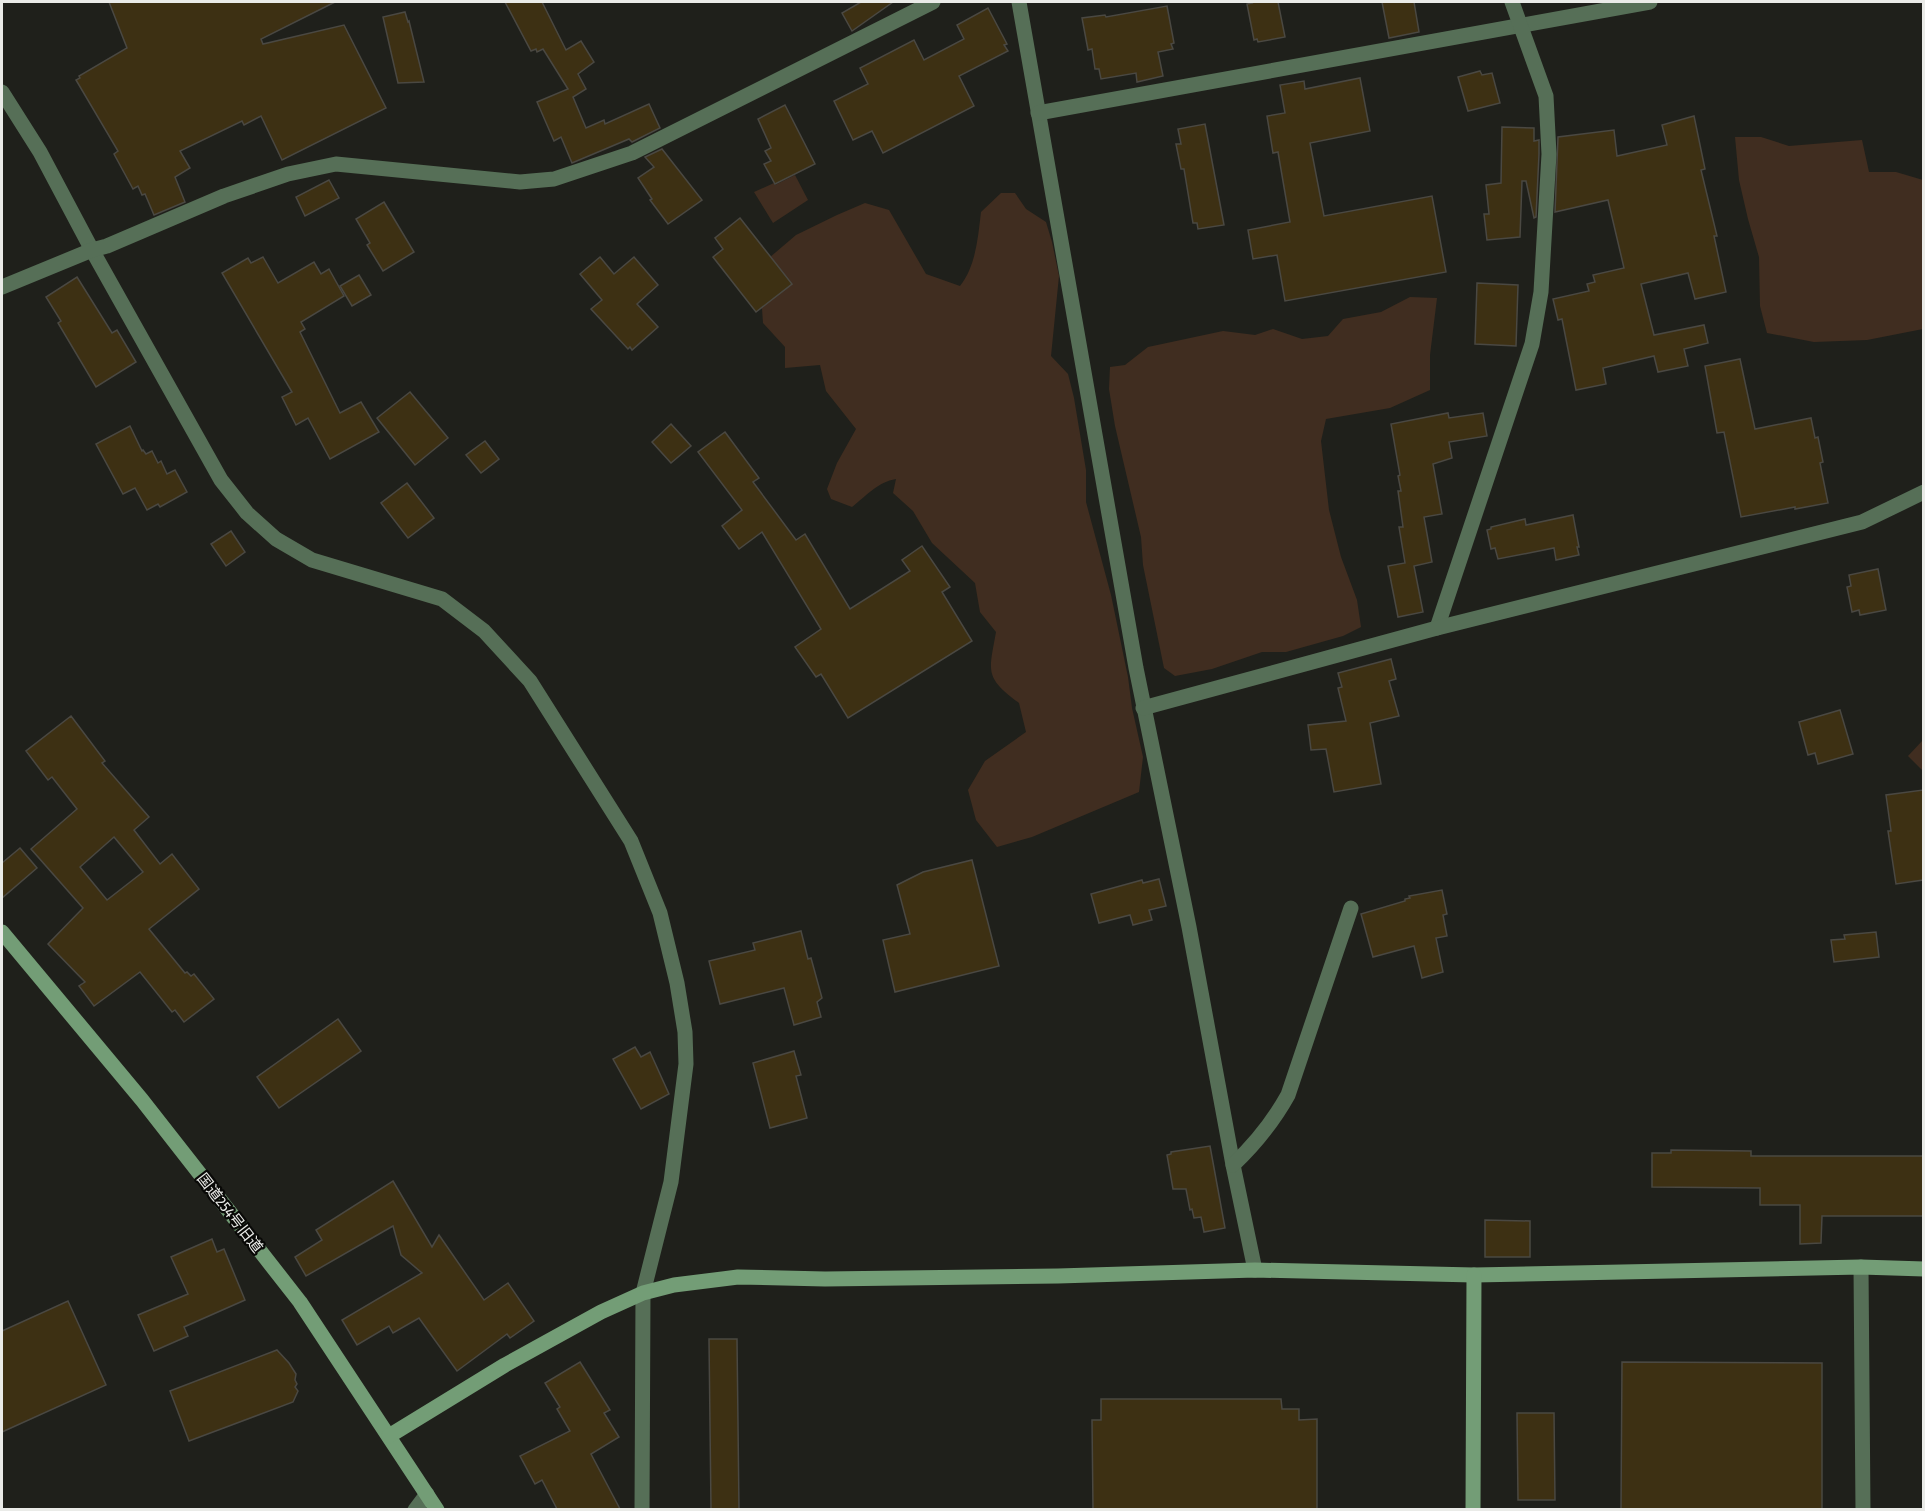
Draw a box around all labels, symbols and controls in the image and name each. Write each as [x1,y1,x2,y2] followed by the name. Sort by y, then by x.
[193,1170,267,1256] street label: 国道254号旧道

